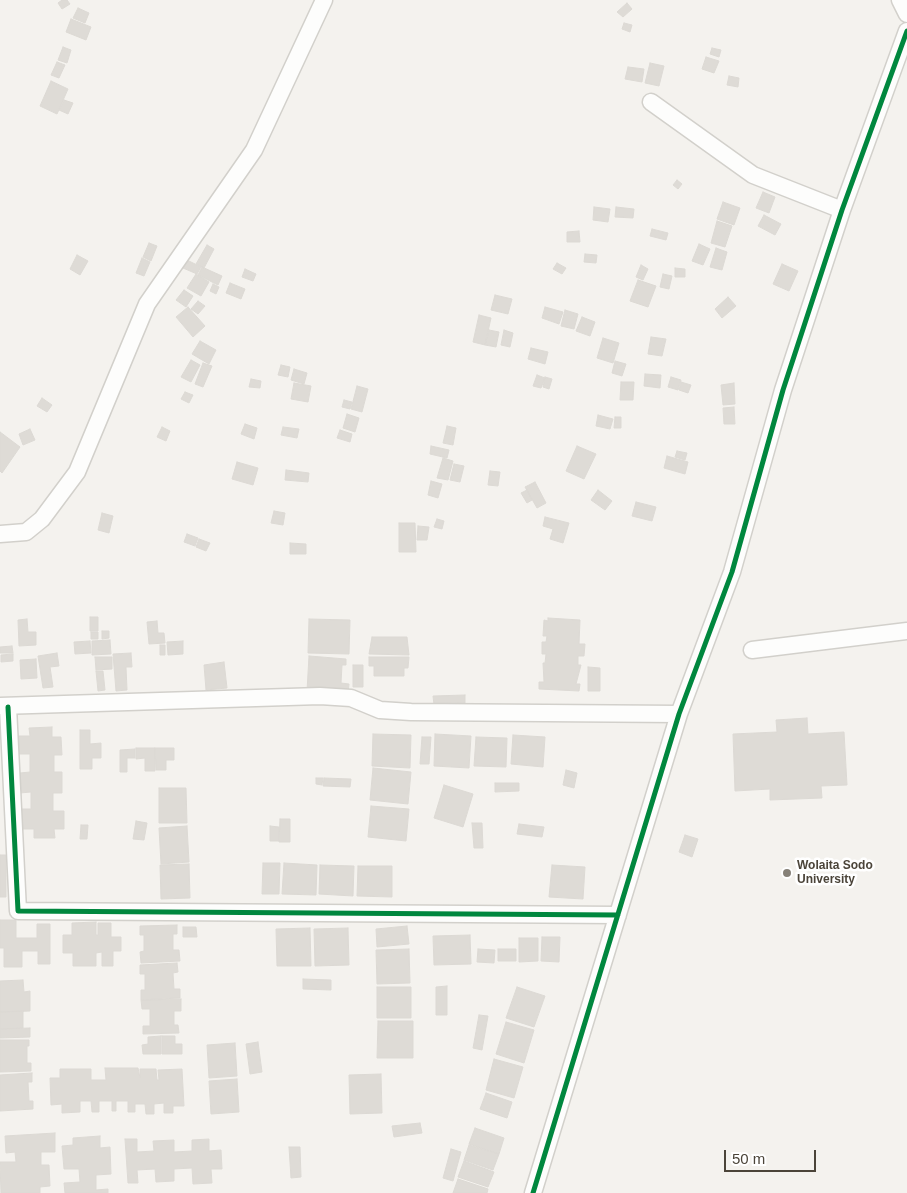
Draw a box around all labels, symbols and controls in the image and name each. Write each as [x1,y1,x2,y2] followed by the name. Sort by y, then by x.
[797,859,873,887] place label: Wolaita Sodo University
[781,867,793,879] marker: Wolaita Sodo University
[727,1140,820,1172] scale bar
[732,1150,765,1167] text: 50 m

